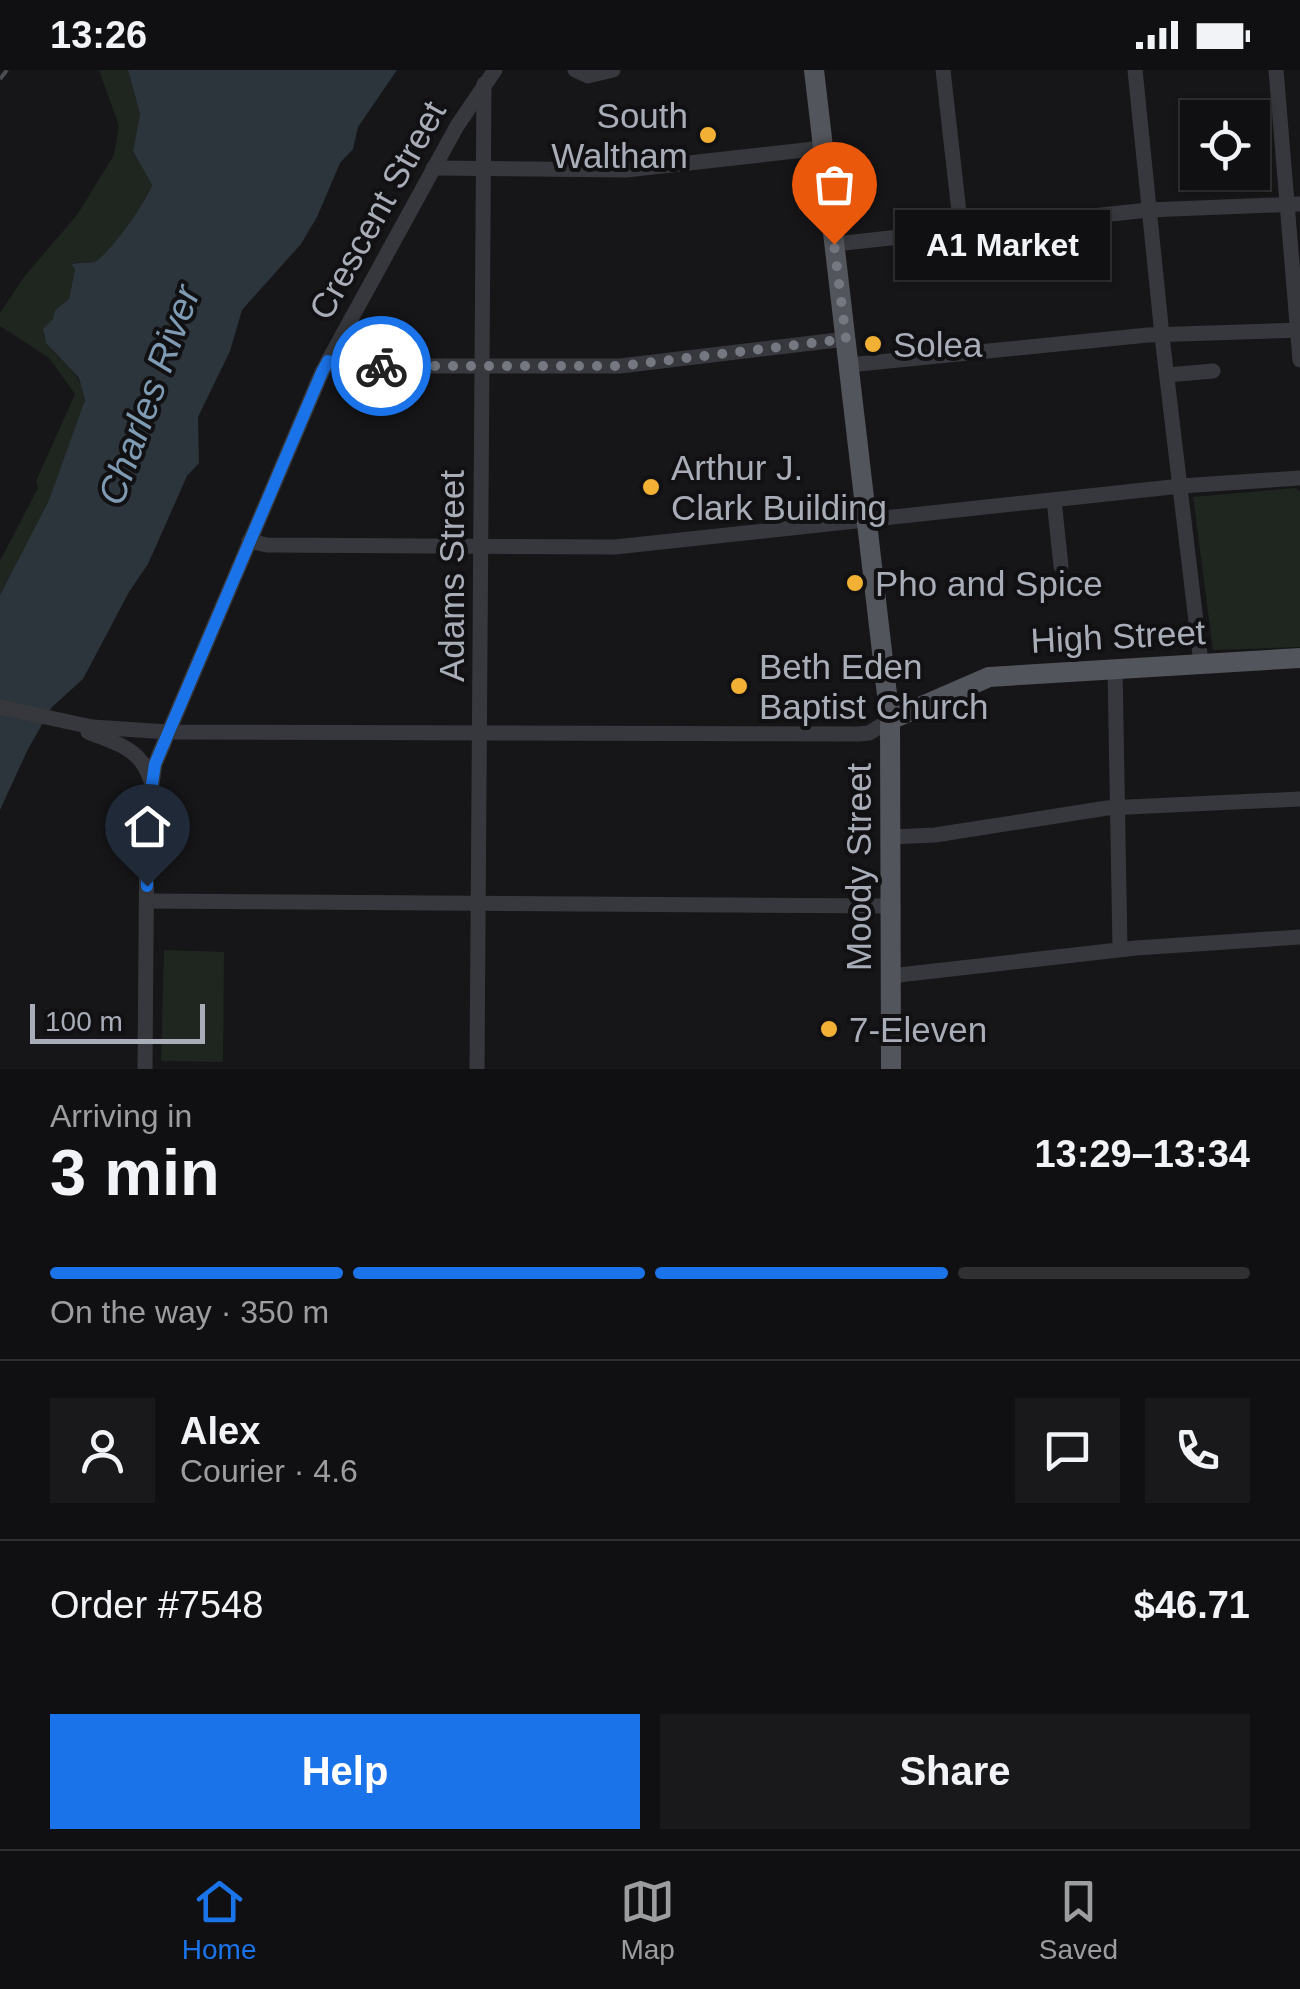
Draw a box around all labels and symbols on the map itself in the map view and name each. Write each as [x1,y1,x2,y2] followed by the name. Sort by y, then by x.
[301,94,453,326] street label: Crescent Street
[551,96,688,175] place label: South Waltham
[697,124,719,146] marker: South Waltham
[792,142,877,245] pin
[894,209,1109,279] callout: A1 Market
[90,278,209,510] water label: Charles River
[331,316,431,416] courier
[893,325,983,364] place label: Solea
[862,333,884,355] marker: Solea
[671,448,887,527] place label: Arthur J. Clark Building
[432,470,471,682] street label: Adams Street
[640,476,662,498] marker: Arthur J. Clark Building
[875,564,1103,603] place label: Pho and Spice
[844,572,866,594] marker: Pho and Spice
[1030,612,1207,660] street label: High Street
[759,647,989,726] place label: Beth Eden Baptist Church
[728,675,750,697] marker: Beth Eden Baptist Church
[839,763,878,971] street label: Moody Street
[105,784,190,887] pin
[30,999,205,1044] scale bar
[849,1010,987,1049] place label: 7-Eleven
[818,1018,840,1040] marker: 7-Eleven

